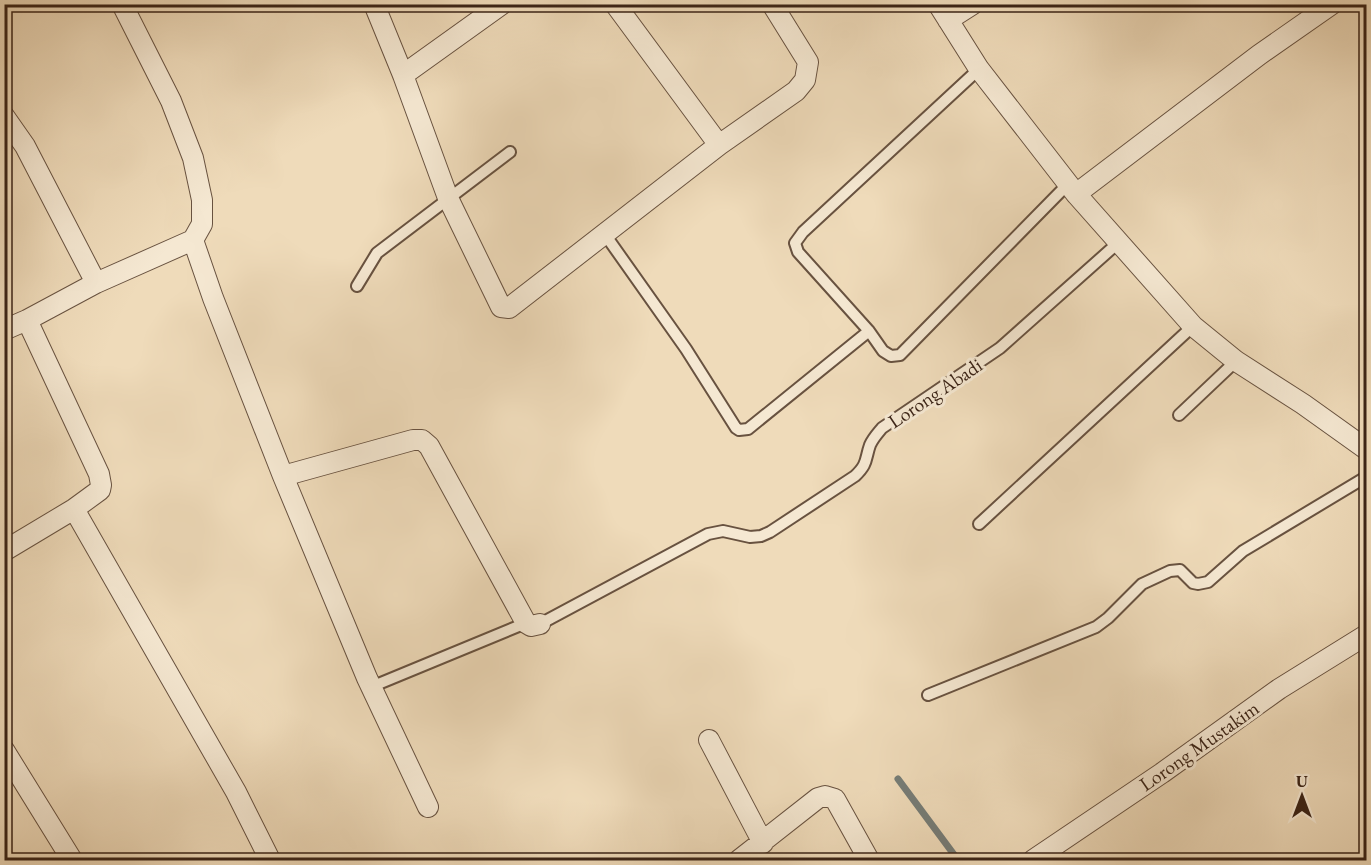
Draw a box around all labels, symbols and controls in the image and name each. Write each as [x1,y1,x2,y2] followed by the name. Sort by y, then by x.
[883,352,987,434] street label: Lorong Abadi
[1134,695,1264,797] street label: Lorong Mustakim
[1272,766,1332,826] north arrow
[1296,771,1308,792] text: U

